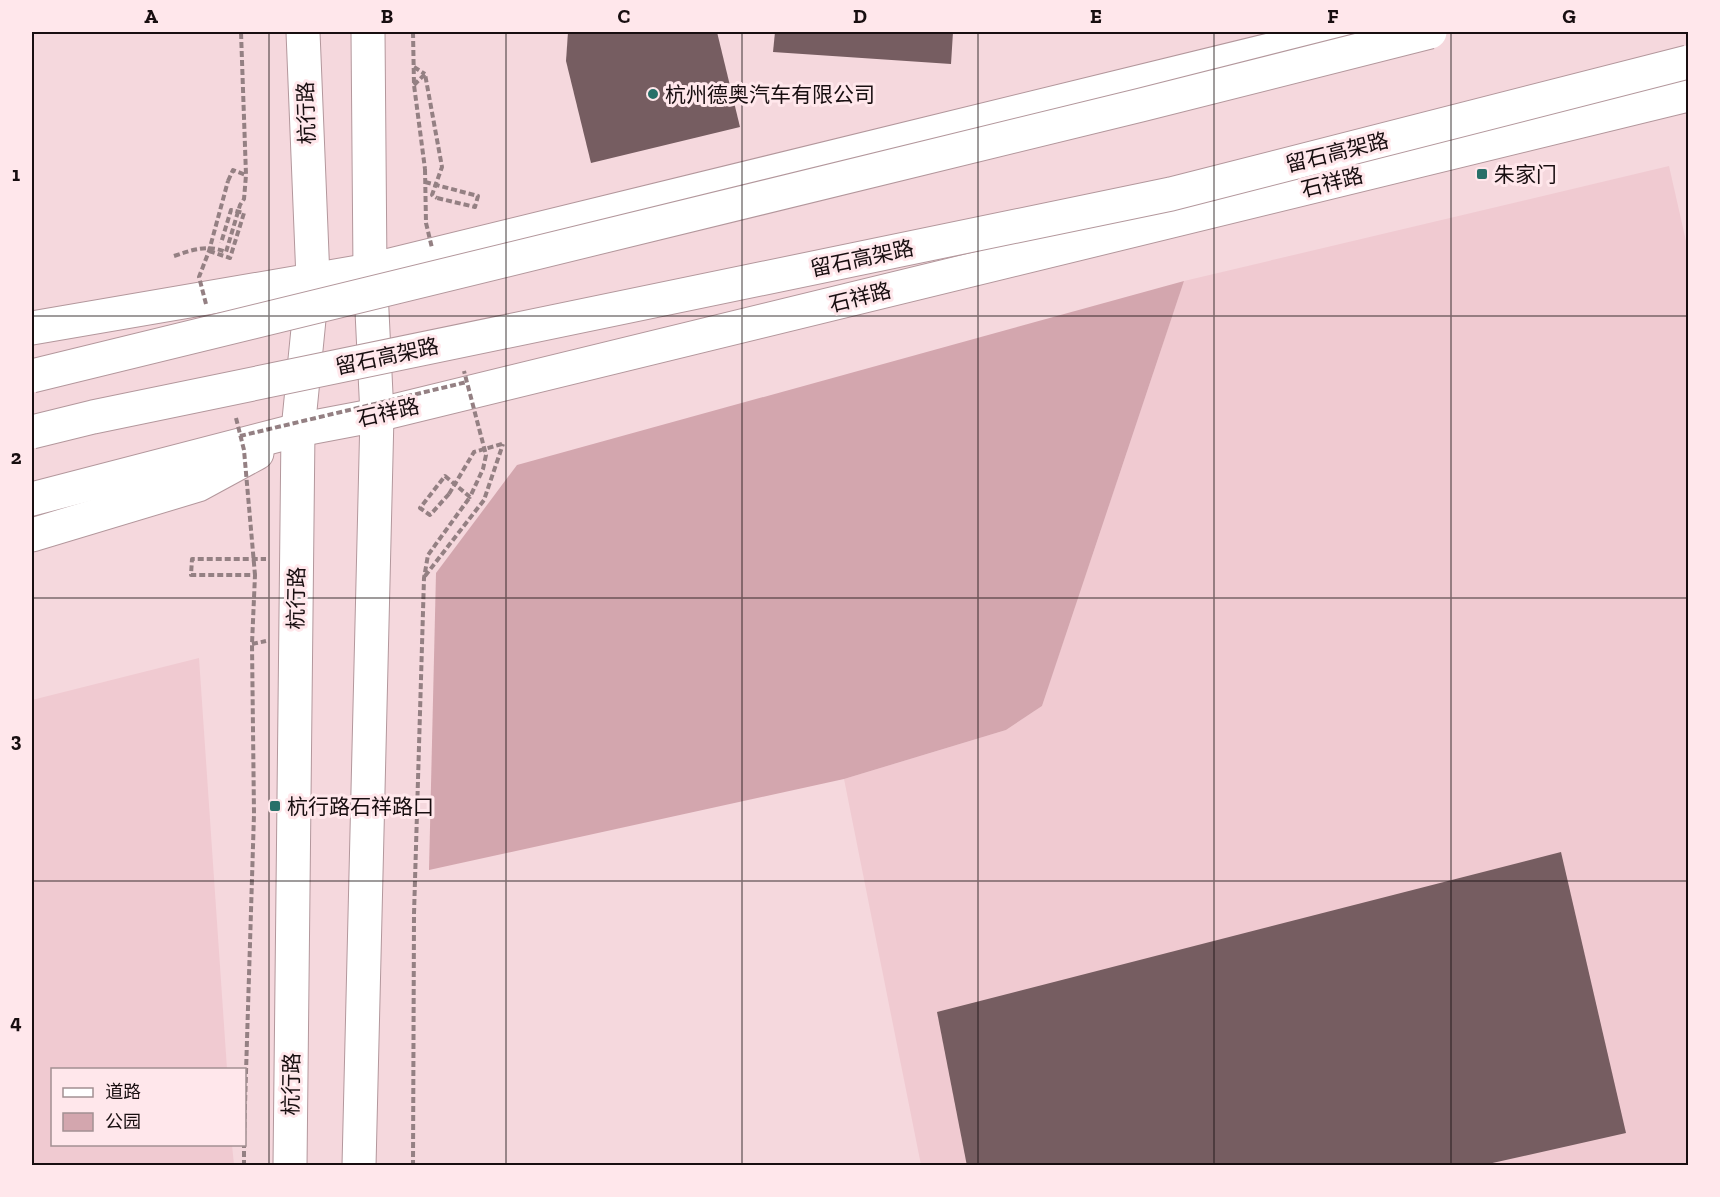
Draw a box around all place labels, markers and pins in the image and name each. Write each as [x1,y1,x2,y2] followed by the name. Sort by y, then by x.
[665,82,875,107] place label: 杭州德奥汽车有限公司
[646,87,660,101] marker: 杭州德奥汽车有限公司
[1494,162,1557,187] place label: 朱家门
[1475,167,1489,181] marker: 朱家门
[287,794,434,819] place label: 杭行路石祥路口
[268,799,282,813] marker: 杭行路石祥路口

